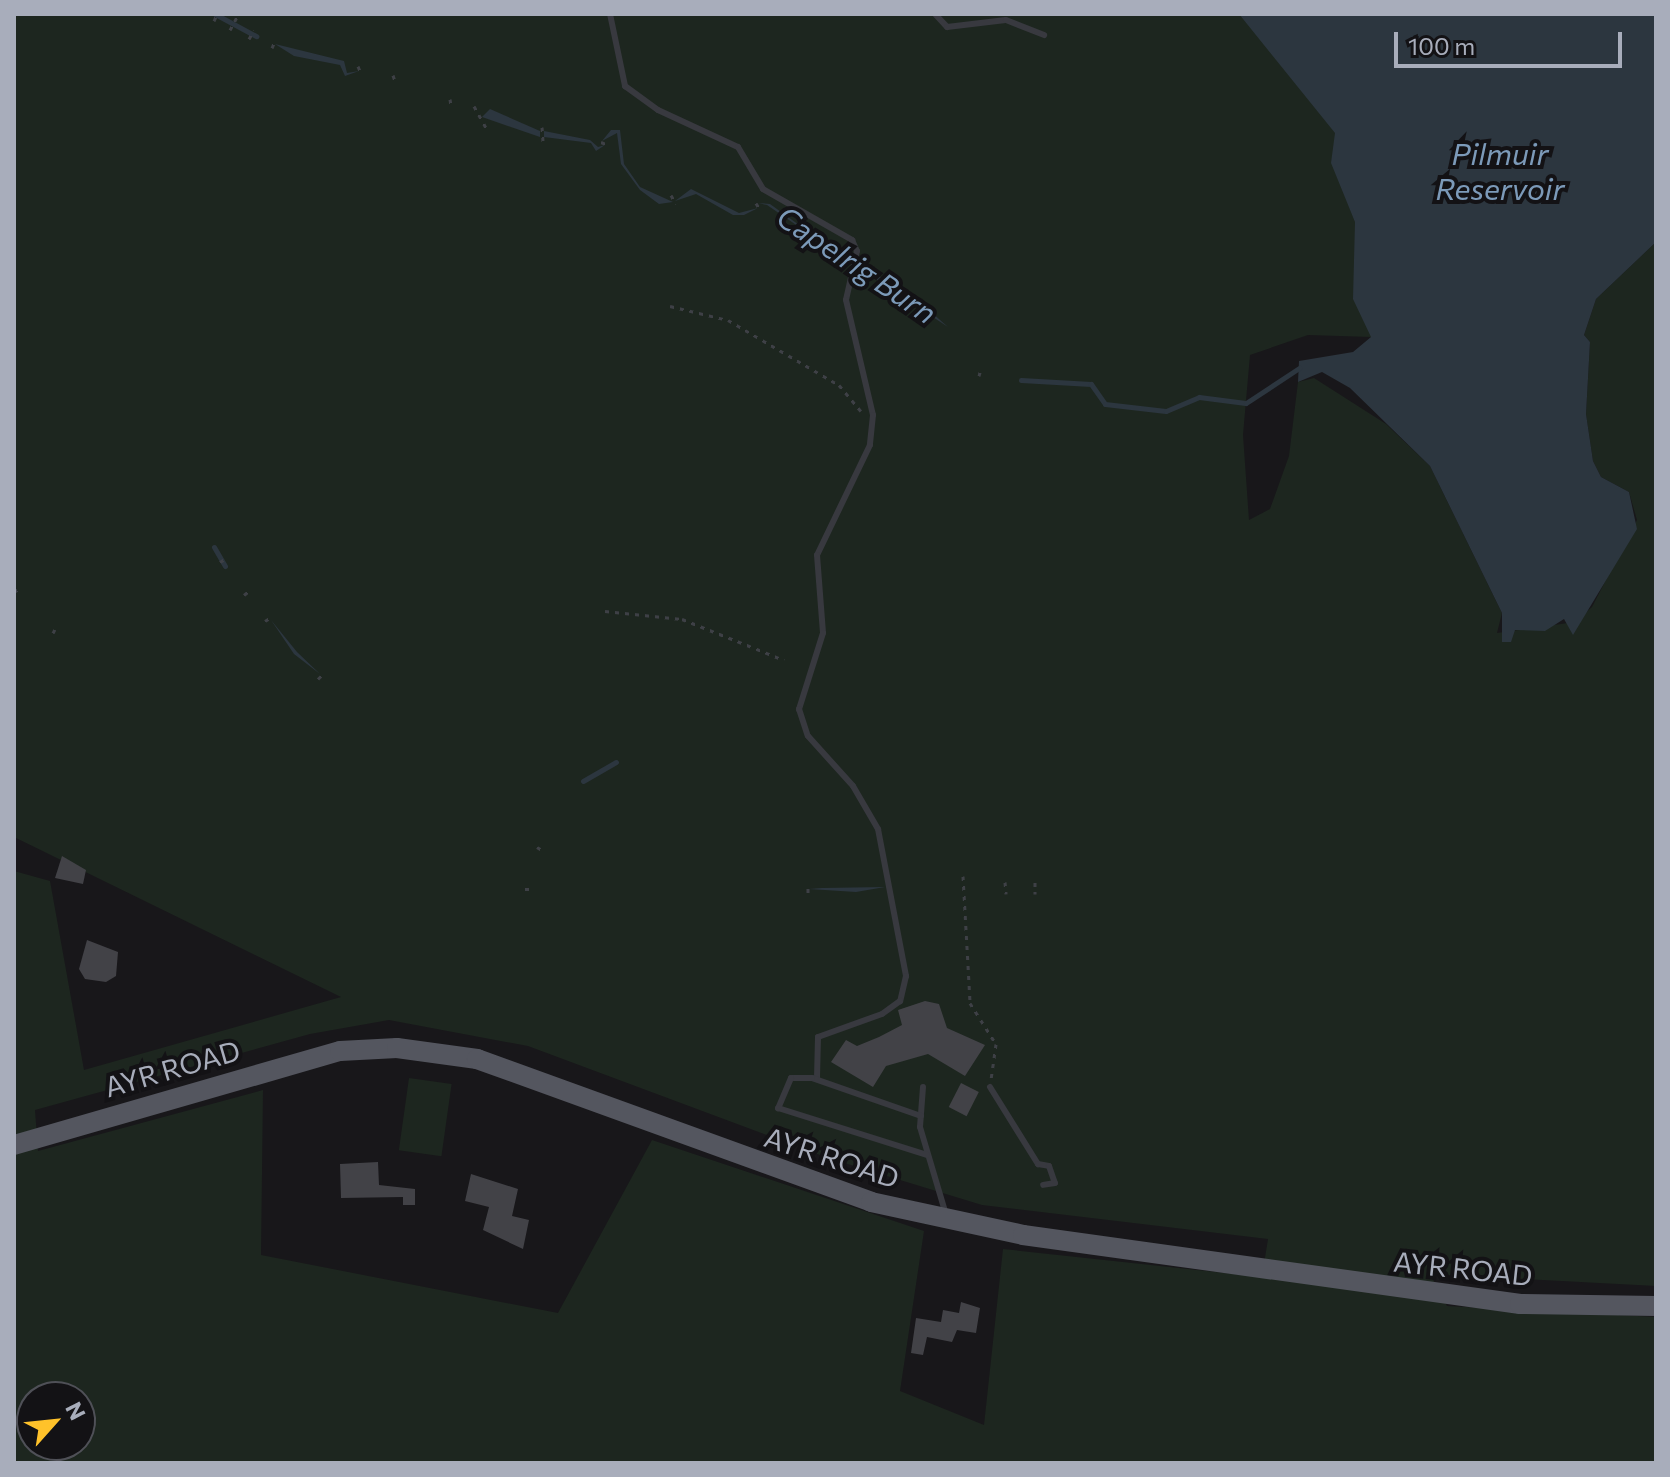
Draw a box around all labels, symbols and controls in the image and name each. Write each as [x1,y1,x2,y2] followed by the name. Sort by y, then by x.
[1398,16,1626,66] scale bar
[1408,31,1475,60] text: 100 m
[1435,135,1565,206] water label: Pilmuir Reservoir
[770,198,944,330] water label: Capelrig Burn
[100,1033,244,1103] street label: AYR ROAD
[760,1119,904,1195] street label: AYR ROAD
[1392,1244,1534,1292] street label: AYR ROAD
[16,1381,96,1461] north arrow
[60,1397,92,1424] text: N

